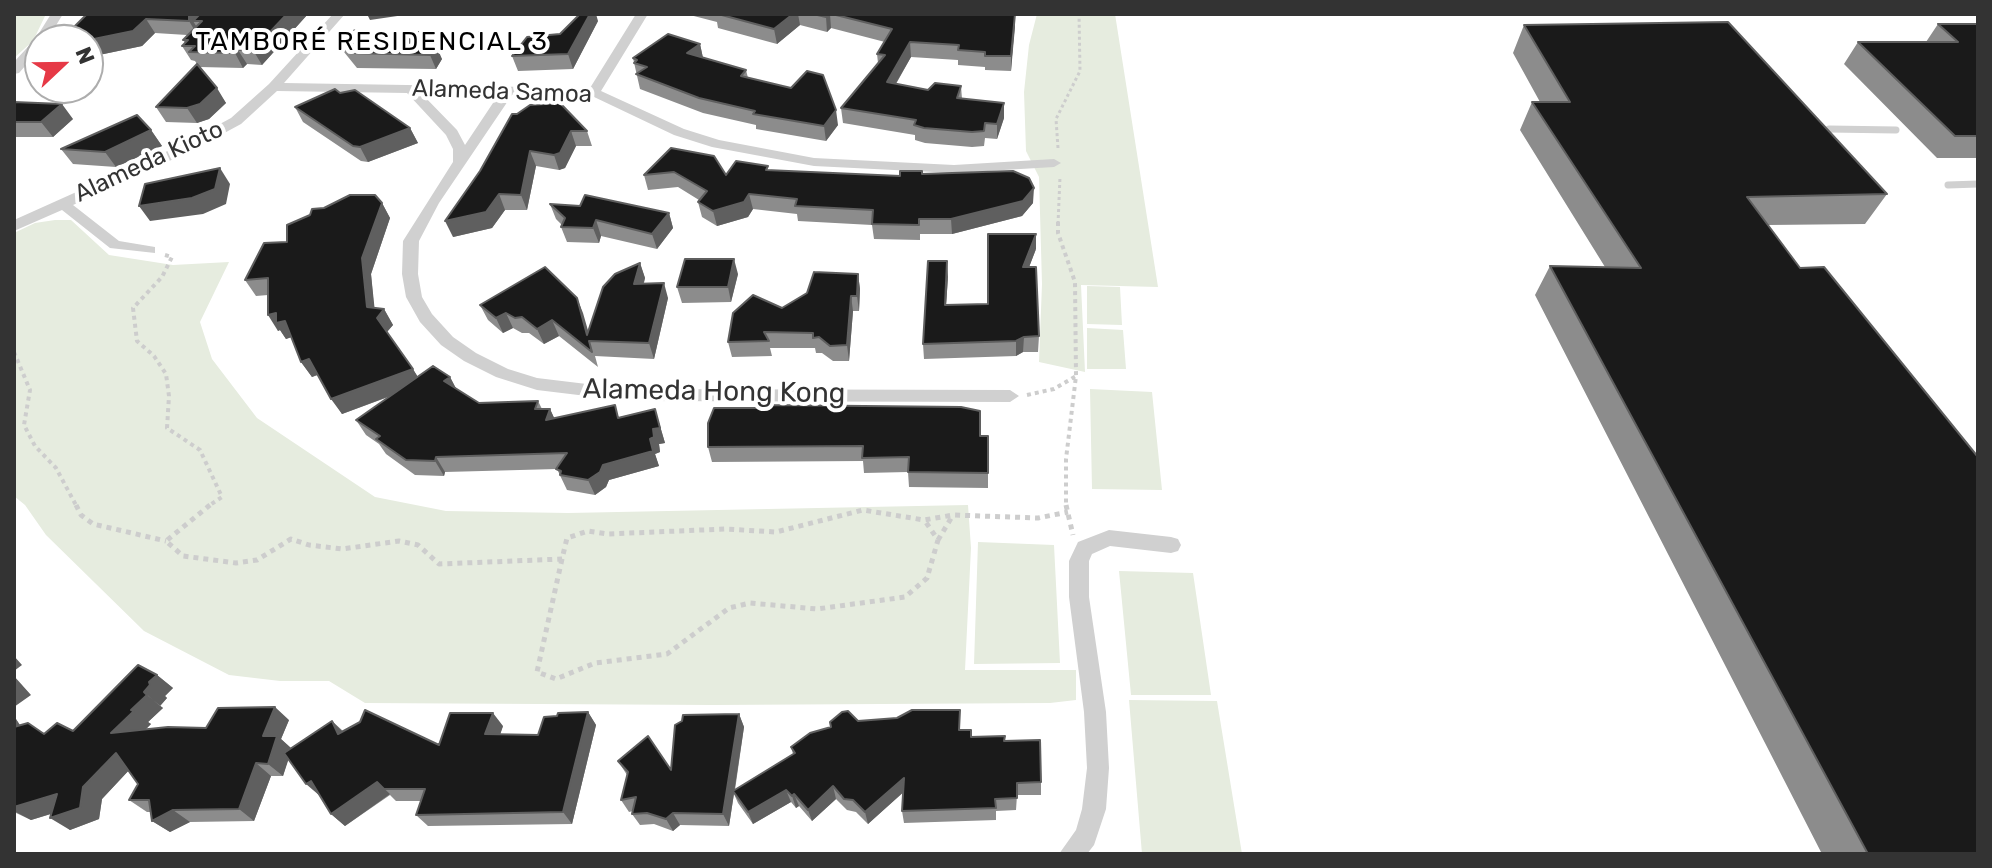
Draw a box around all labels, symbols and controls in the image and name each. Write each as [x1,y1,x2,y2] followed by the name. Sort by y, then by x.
[24,24,104,104] north arrow
[195,26,549,58] district label: TAMBORÉ RESIDENCIAL 3
[69,43,100,68] text: N
[412,74,592,110] street label: Alameda Samoa
[70,115,228,209] street label: Alameda Kioto
[582,373,846,411] street label: Alameda Hong Kong

